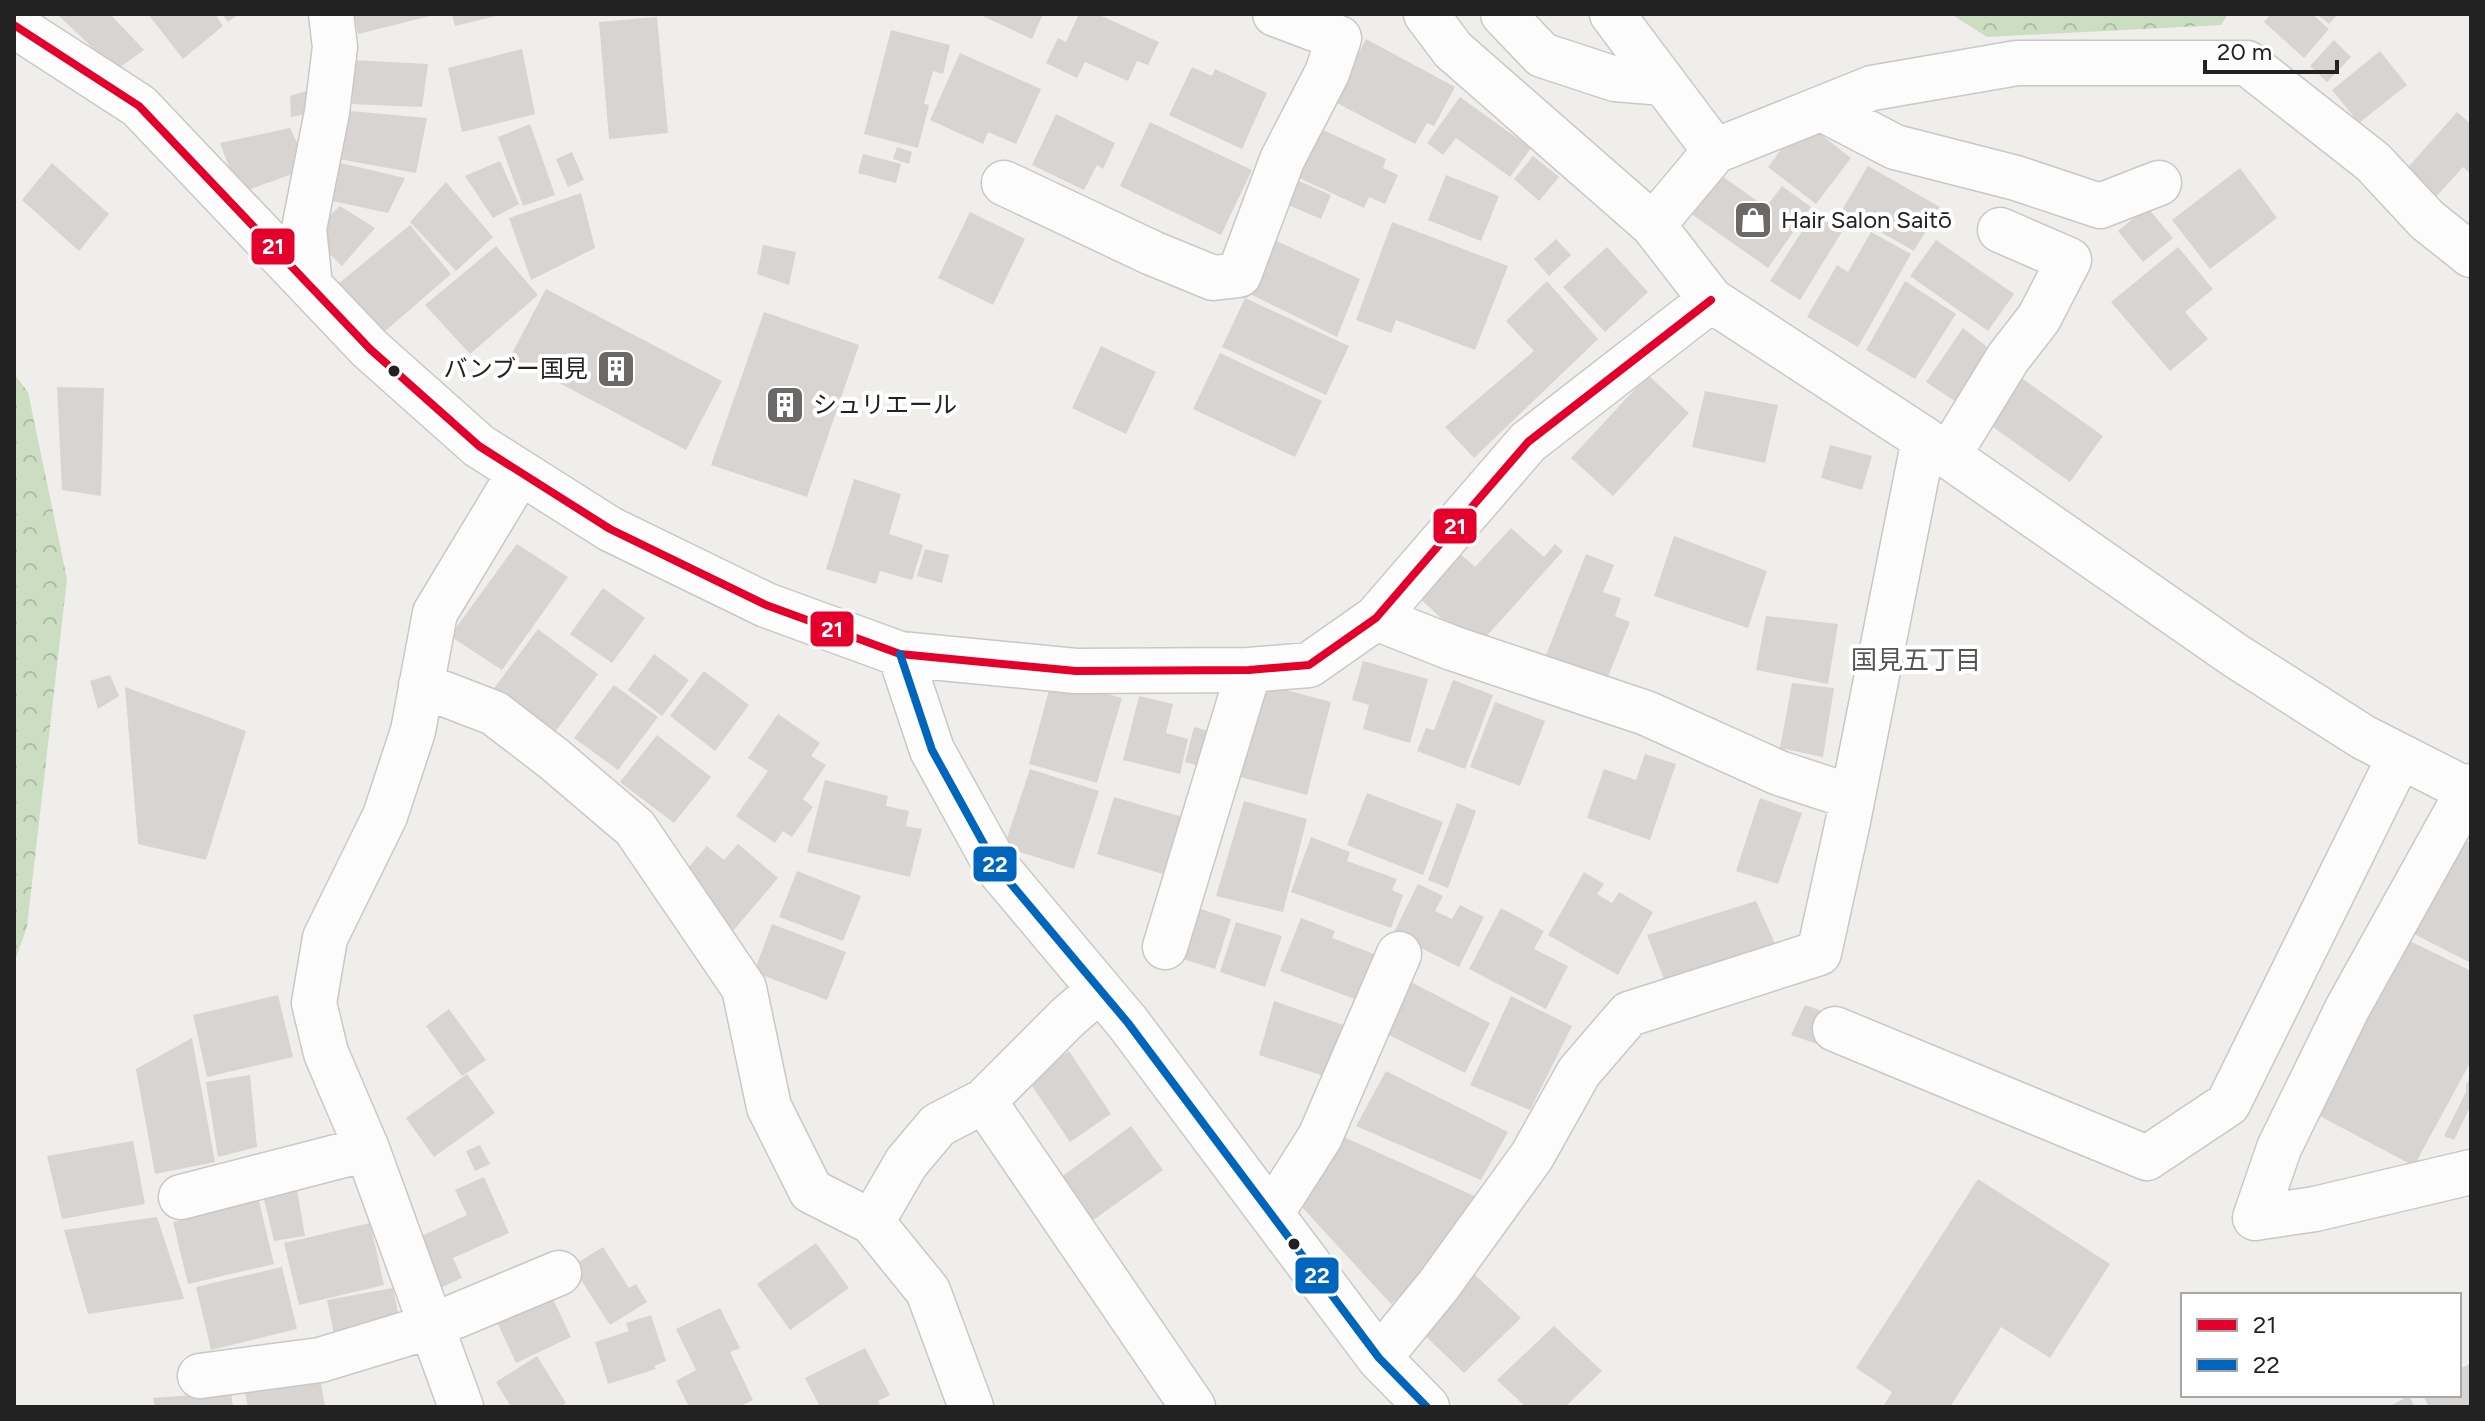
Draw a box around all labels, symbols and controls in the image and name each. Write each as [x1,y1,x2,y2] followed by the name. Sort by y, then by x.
[2205,24,2337,74] scale bar
[2217,37,2272,66] text: 20 m
[1732,199,1774,241] shop icon: Hair Salon Saitō
[1781,205,1952,234] place label: Hair Salon Saitō
[250,227,296,266] line badge: 21
[262,233,284,260] text: 21
[595,348,637,390] building icon: バンブー国見
[444,354,588,383] place label: バンブー国見
[386,363,402,379] unlabelled marker
[764,384,806,426] building icon: シュリエール
[813,390,957,419] place label: シュリエール
[1432,507,1478,545] line badge: 21
[1444,513,1466,540] text: 21
[809,610,855,648] line badge: 21
[821,616,843,643] text: 21
[1851,644,1981,676] district label: 国見五丁目
[972,845,1018,883] line badge: 22
[982,851,1008,878] text: 22
[1286,1236,1302,1252] unlabelled marker
[1294,1256,1340,1295] line badge: 22
[1304,1262,1330,1289] text: 22
[2181,1293,2461,1397] legend
[2253,1310,2276,1339] text: 21
[2253,1350,2280,1379] text: 22

